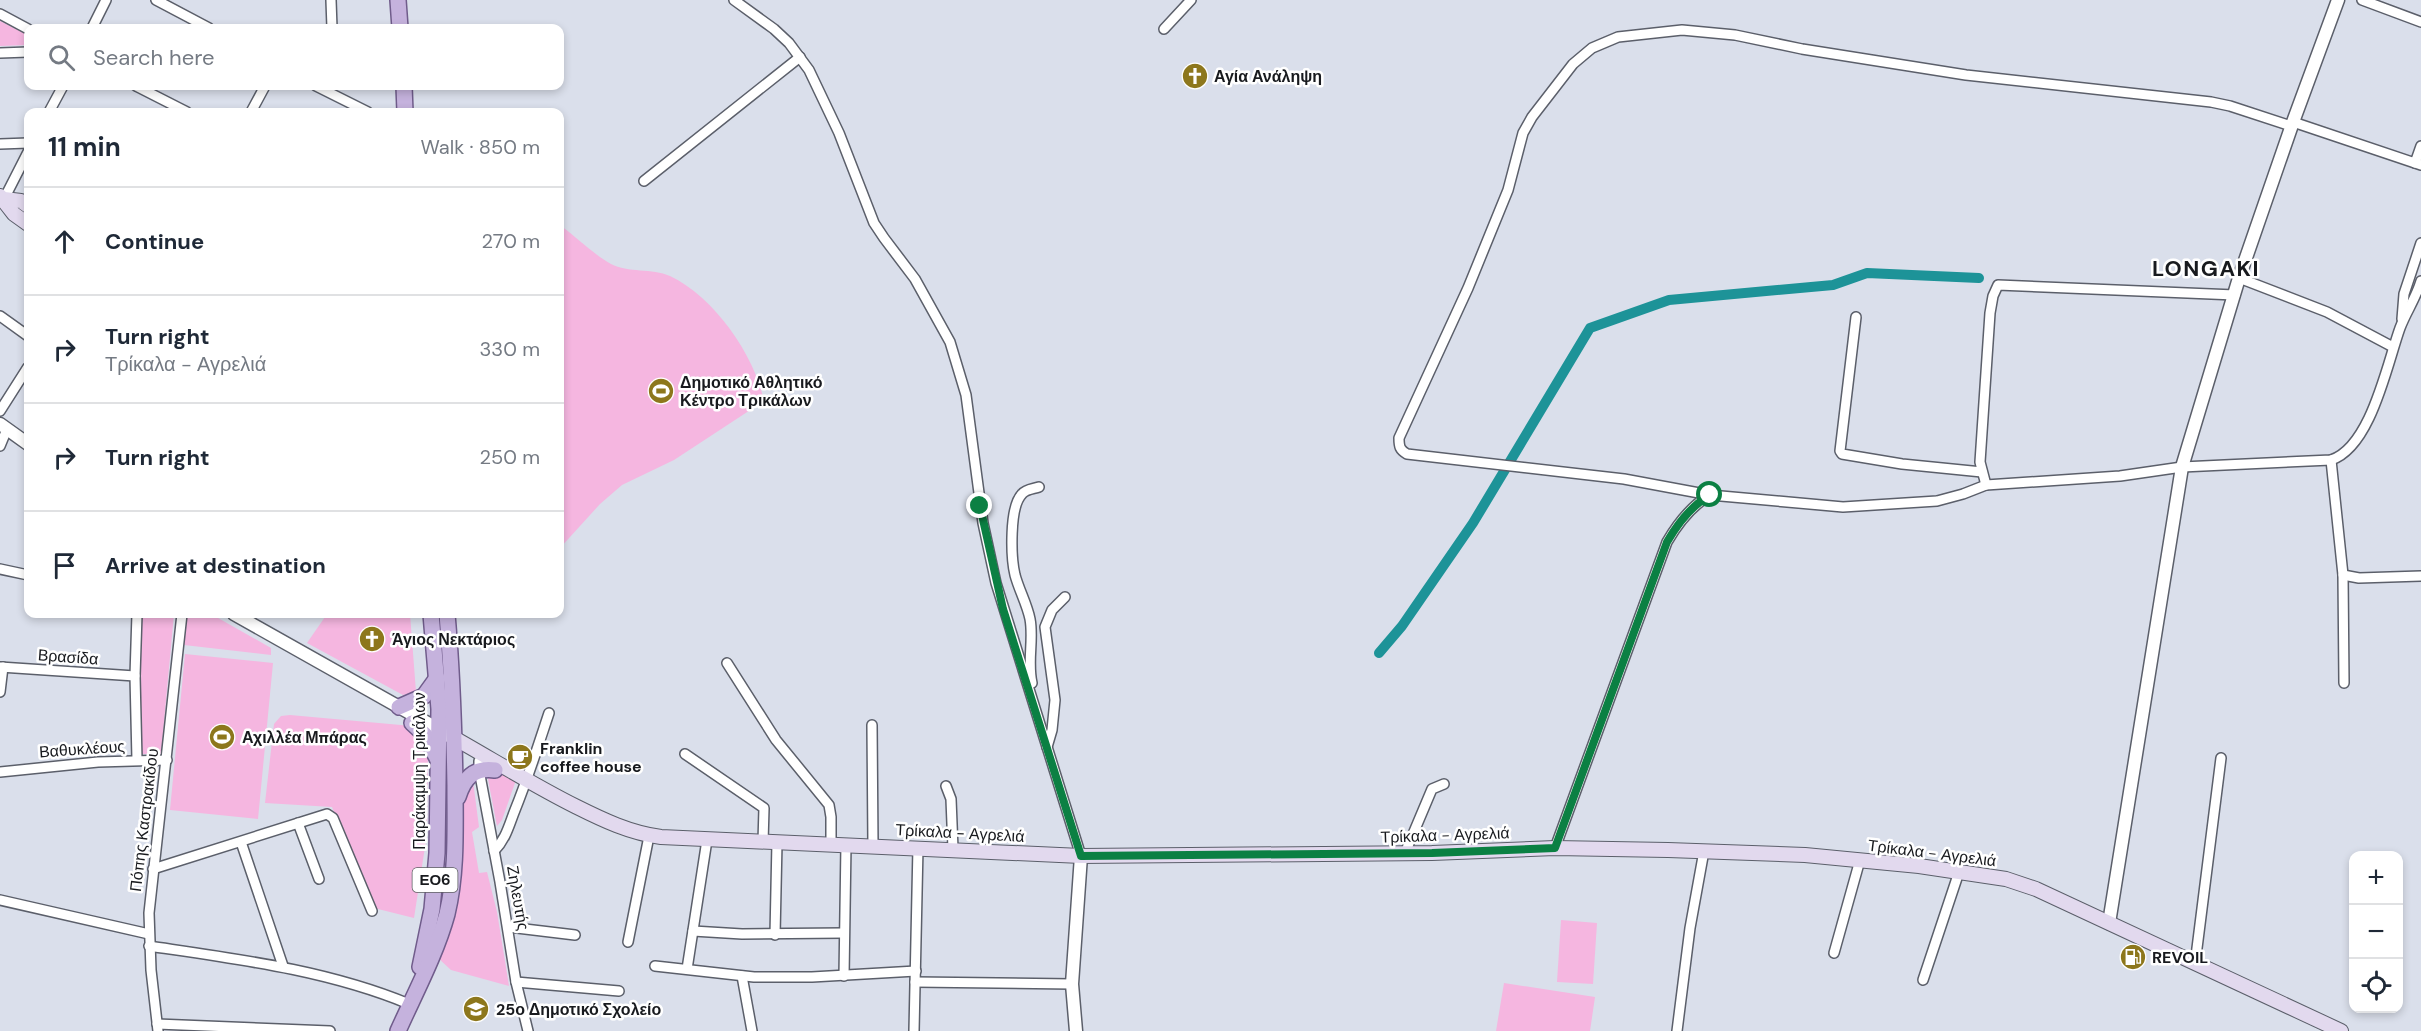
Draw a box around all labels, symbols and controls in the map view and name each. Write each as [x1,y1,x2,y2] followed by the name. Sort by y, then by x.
[24,24,564,90] search box
[45,41,78,74] icon: search
[93,43,214,72] text: Search here
[1180,61,1210,91] church icon: Αγία Ανάληψη
[1214,66,1322,87] place label: Αγία Ανάληψη
[48,130,121,164] text: 11 min
[420,134,540,160] text: Walk · 850 m
[48,225,81,258] icon: ahead
[105,227,204,256] text: Continue
[482,228,540,254] text: 270 m
[2152,254,2260,283] district label: LONGAKI
[105,322,210,351] text: Turn right
[48,333,81,366] icon: right
[480,336,540,362] text: 330 m
[105,351,266,377] text: Τρίκαλα - Αγρελιά
[680,372,823,411] place label: Δημοτικό Αθλητικό Κέντρο Τρικάλων
[646,376,676,406] sports icon: Δημοτικό Αθλητικό Κέντρο Τρικάλων
[48,441,81,474] icon: right
[105,443,210,472] text: Turn right
[479,444,540,470] text: 250 m
[1696,481,1722,507] route start
[966,492,992,518] route end
[48,549,81,582] icon: arrive
[105,551,326,580] text: Arrive at destination
[357,624,387,654] church icon: Άγιος Νεκτάριος
[392,629,515,650] place label: Άγιος Νεκτάριος
[37,644,99,670] street label: Βρασίδα
[409,692,430,850] street label: Παράκαμψη Τρικάλων
[207,722,237,752] sports icon: Αχιλλέα Μπάρας
[242,727,367,748] place label: Αχιλλέα Μπάρας
[38,736,126,762] street label: Βαθυκλέους
[540,738,642,777] place label: Franklin coffee house
[505,742,535,772] cafe icon: Franklin coffee house
[125,747,163,893] street label: Πόπης Καστρακίδου
[895,819,1025,847] street label: Τρίκαλα - Αγρελιά
[1380,822,1510,848] street label: Τρίκαλα - Αγρελιά
[1867,835,1997,871] street label: Τρίκαλα - Αγρελιά
[2349,851,2403,1013] map controls
[2349,851,2403,905] button: +
[502,864,534,932] street label: Ζηλευτής
[412,868,458,892] road number: ΕΟ6
[2349,905,2403,959] button: −
[2118,942,2148,972] fuel station icon: REVOIL
[2152,947,2208,968] place label: REVOIL
[2349,959,2403,1013] button: locate
[461,994,491,1024] school or university icon: 25ο Δημοτικό Σχολείο
[496,999,662,1020] place label: 25ο Δημοτικό Σχολείο

